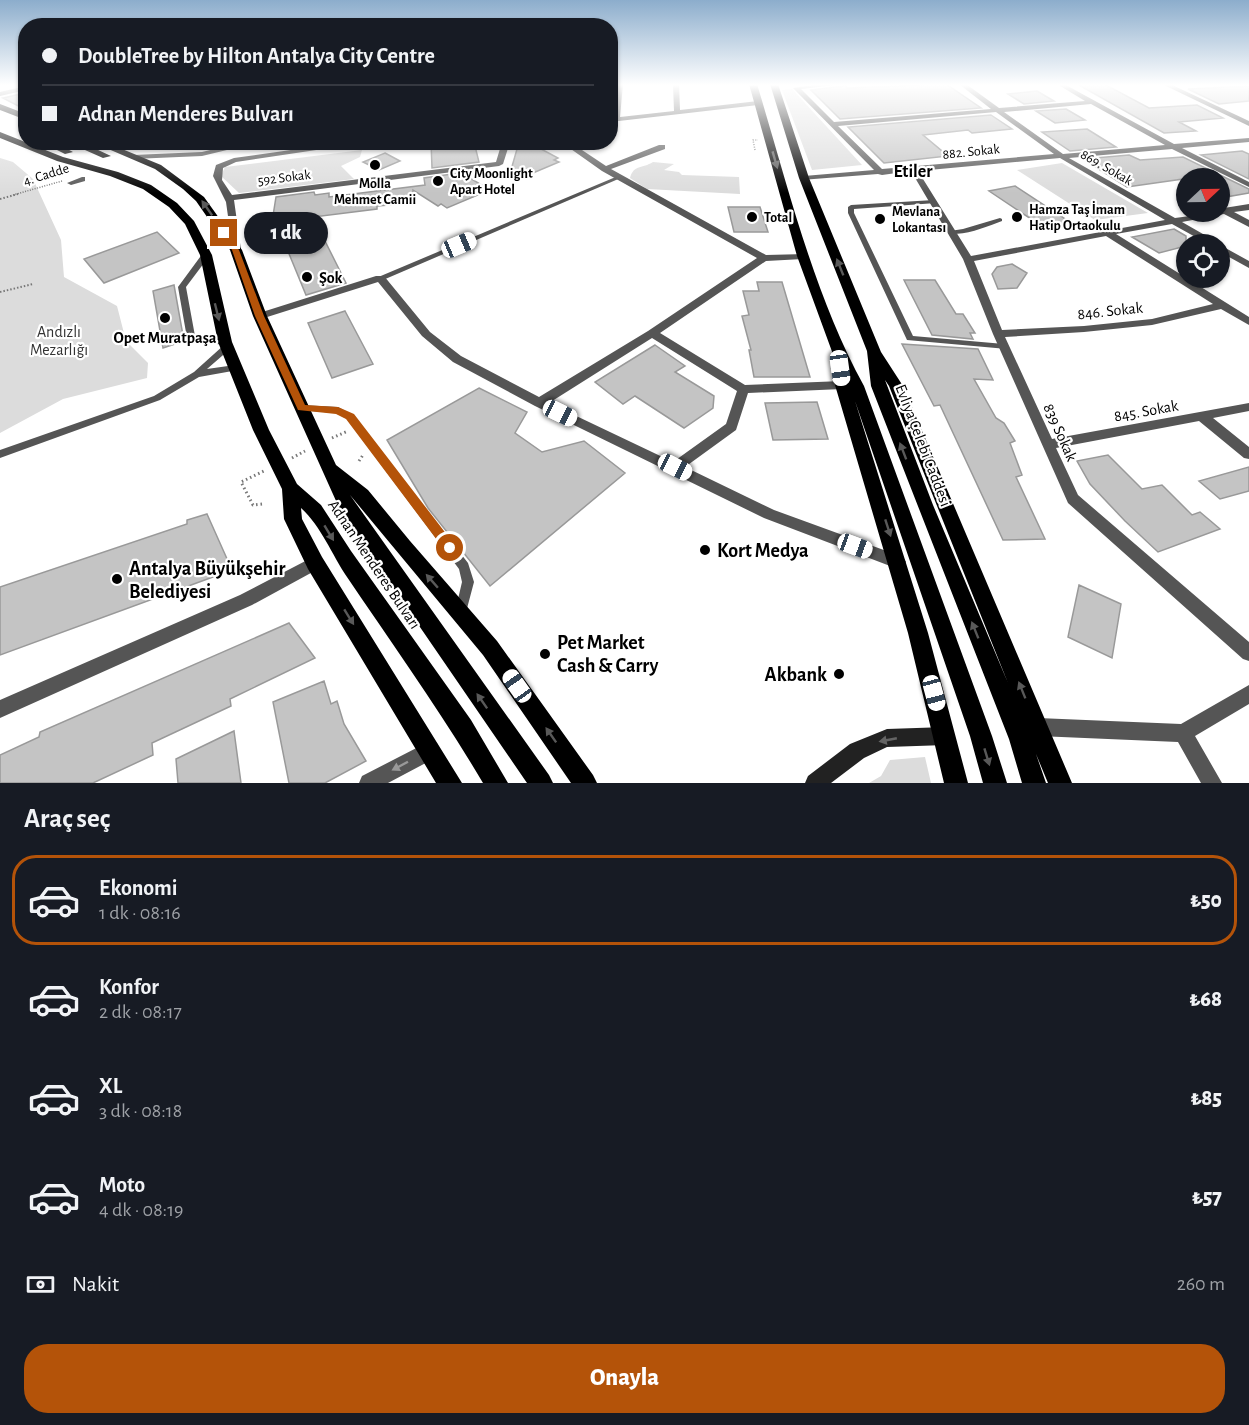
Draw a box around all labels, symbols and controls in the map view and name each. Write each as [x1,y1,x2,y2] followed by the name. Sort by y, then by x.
[78,45,435,67] text: DoubleTree by Hilton Antalya City Centre
[78,103,294,125] text: Adnan Menderes Bulvarı
[942,142,1001,162] street label: 882. Sokak
[1078,147,1135,189] street label: 869. Sokak
[771,151,780,169] one-way arrow
[368,158,382,172] marker: Molla Mehmet Camii
[22,161,71,189] street label: 4. Cadde
[893,163,933,181] district label: Etiler
[450,167,533,197] place label: City Moonlight Apart Hotel
[257,168,312,188] street label: 592 Sokak
[1176,168,1230,222] north arrow
[1176,168,1230,288] map controls
[431,174,445,188] marker: City Moonlight Apart Hotel
[334,177,416,207] place label: Molla Mehmet Camii
[201,199,212,216] one-way arrow
[1029,201,1125,233] place label: Hamza Taş İmam Hatip Ortaokulu
[892,205,946,235] place label: Mevlana Lokantası
[745,210,759,224] marker: Total
[1010,210,1024,224] marker: Hamza Taş İmam Hatip Ortaokulu
[764,211,792,225] place label: Total
[245,212,329,254] callout: 1 dk
[873,212,887,226] marker: Mevlana Lokantası
[210,219,237,246] route end
[270,223,302,243] text: 1 dk
[439,230,479,260] car
[1176,234,1230,288] button: locate
[835,258,844,276] one-way arrow
[300,270,314,284] marker: Şok
[319,270,343,286] place label: Şok
[1077,300,1144,322] street label: 846. Sokak
[213,303,223,321] one-way arrow
[158,311,172,325] marker: Opet Muratpaşa
[30,324,88,358] park label: Andızlı Mezarlığı
[113,330,217,346] place label: Opet Muratpaşa
[829,349,851,387] car
[891,382,954,509] street label: Evliya Çelebi Caddesi
[540,397,580,429] car
[1113,397,1180,425] street label: 845. Sokak
[1040,401,1080,464] street label: 839 Sokak
[898,441,908,459] one-way arrow
[655,451,695,483] car
[325,497,423,632] street label: Adnan Menderes Bulvarı
[883,519,893,537] one-way arrow
[323,525,334,541] one-way arrow
[835,531,875,561] car
[436,534,463,561] route start
[717,541,809,561] place label: Kort Medya
[698,543,712,557] marker: Kort Medya
[129,559,285,602] place label: Antalya Büyükşehir Belediyesi
[110,572,124,586] marker: Antalya Büyükşehir Belediyesi
[426,573,439,589] one-way arrow
[343,609,354,625] one-way arrow
[970,621,980,639] one-way arrow
[557,633,658,676] place label: Pet Market Cash & Carry
[538,647,552,661] marker: Pet Market Cash & Carry
[764,665,827,685] place label: Akbank
[499,666,535,706] car
[832,667,846,681] marker: Akbank
[921,673,947,713] car
[1017,681,1026,699] one-way arrow
[477,693,488,709] one-way arrow
[546,728,558,743] one-way arrow
[878,736,897,745] one-way arrow
[983,748,992,766] one-way arrow
[391,761,408,771] one-way arrow
[24,805,110,832] text: Araç seç
[27,873,81,927] icon: car
[99,877,178,899] text: Ekonomi
[1190,889,1222,911] text: ₺50
[99,903,181,923] text: 1 dk · 08:16
[27,972,81,1026] icon: car
[99,976,159,998] text: Konfor
[1190,988,1222,1010] text: ₺68
[99,1002,182,1022] text: 2 dk · 08:17
[27,1071,81,1125] icon: car
[99,1075,122,1097] text: XL
[1191,1087,1222,1109] text: ₺85
[99,1101,182,1121] text: 3 dk · 08:18
[27,1170,81,1224] icon: car
[99,1174,145,1196] text: Moto
[1192,1186,1222,1208] text: ₺57
[99,1200,183,1220] text: 4 dk · 08:19
[24,1268,57,1301] icon: cash
[72,1273,119,1295] text: Nakit
[1177,1274,1225,1294] text: 260 m
[24,1344,1225,1413] button: Onayla

